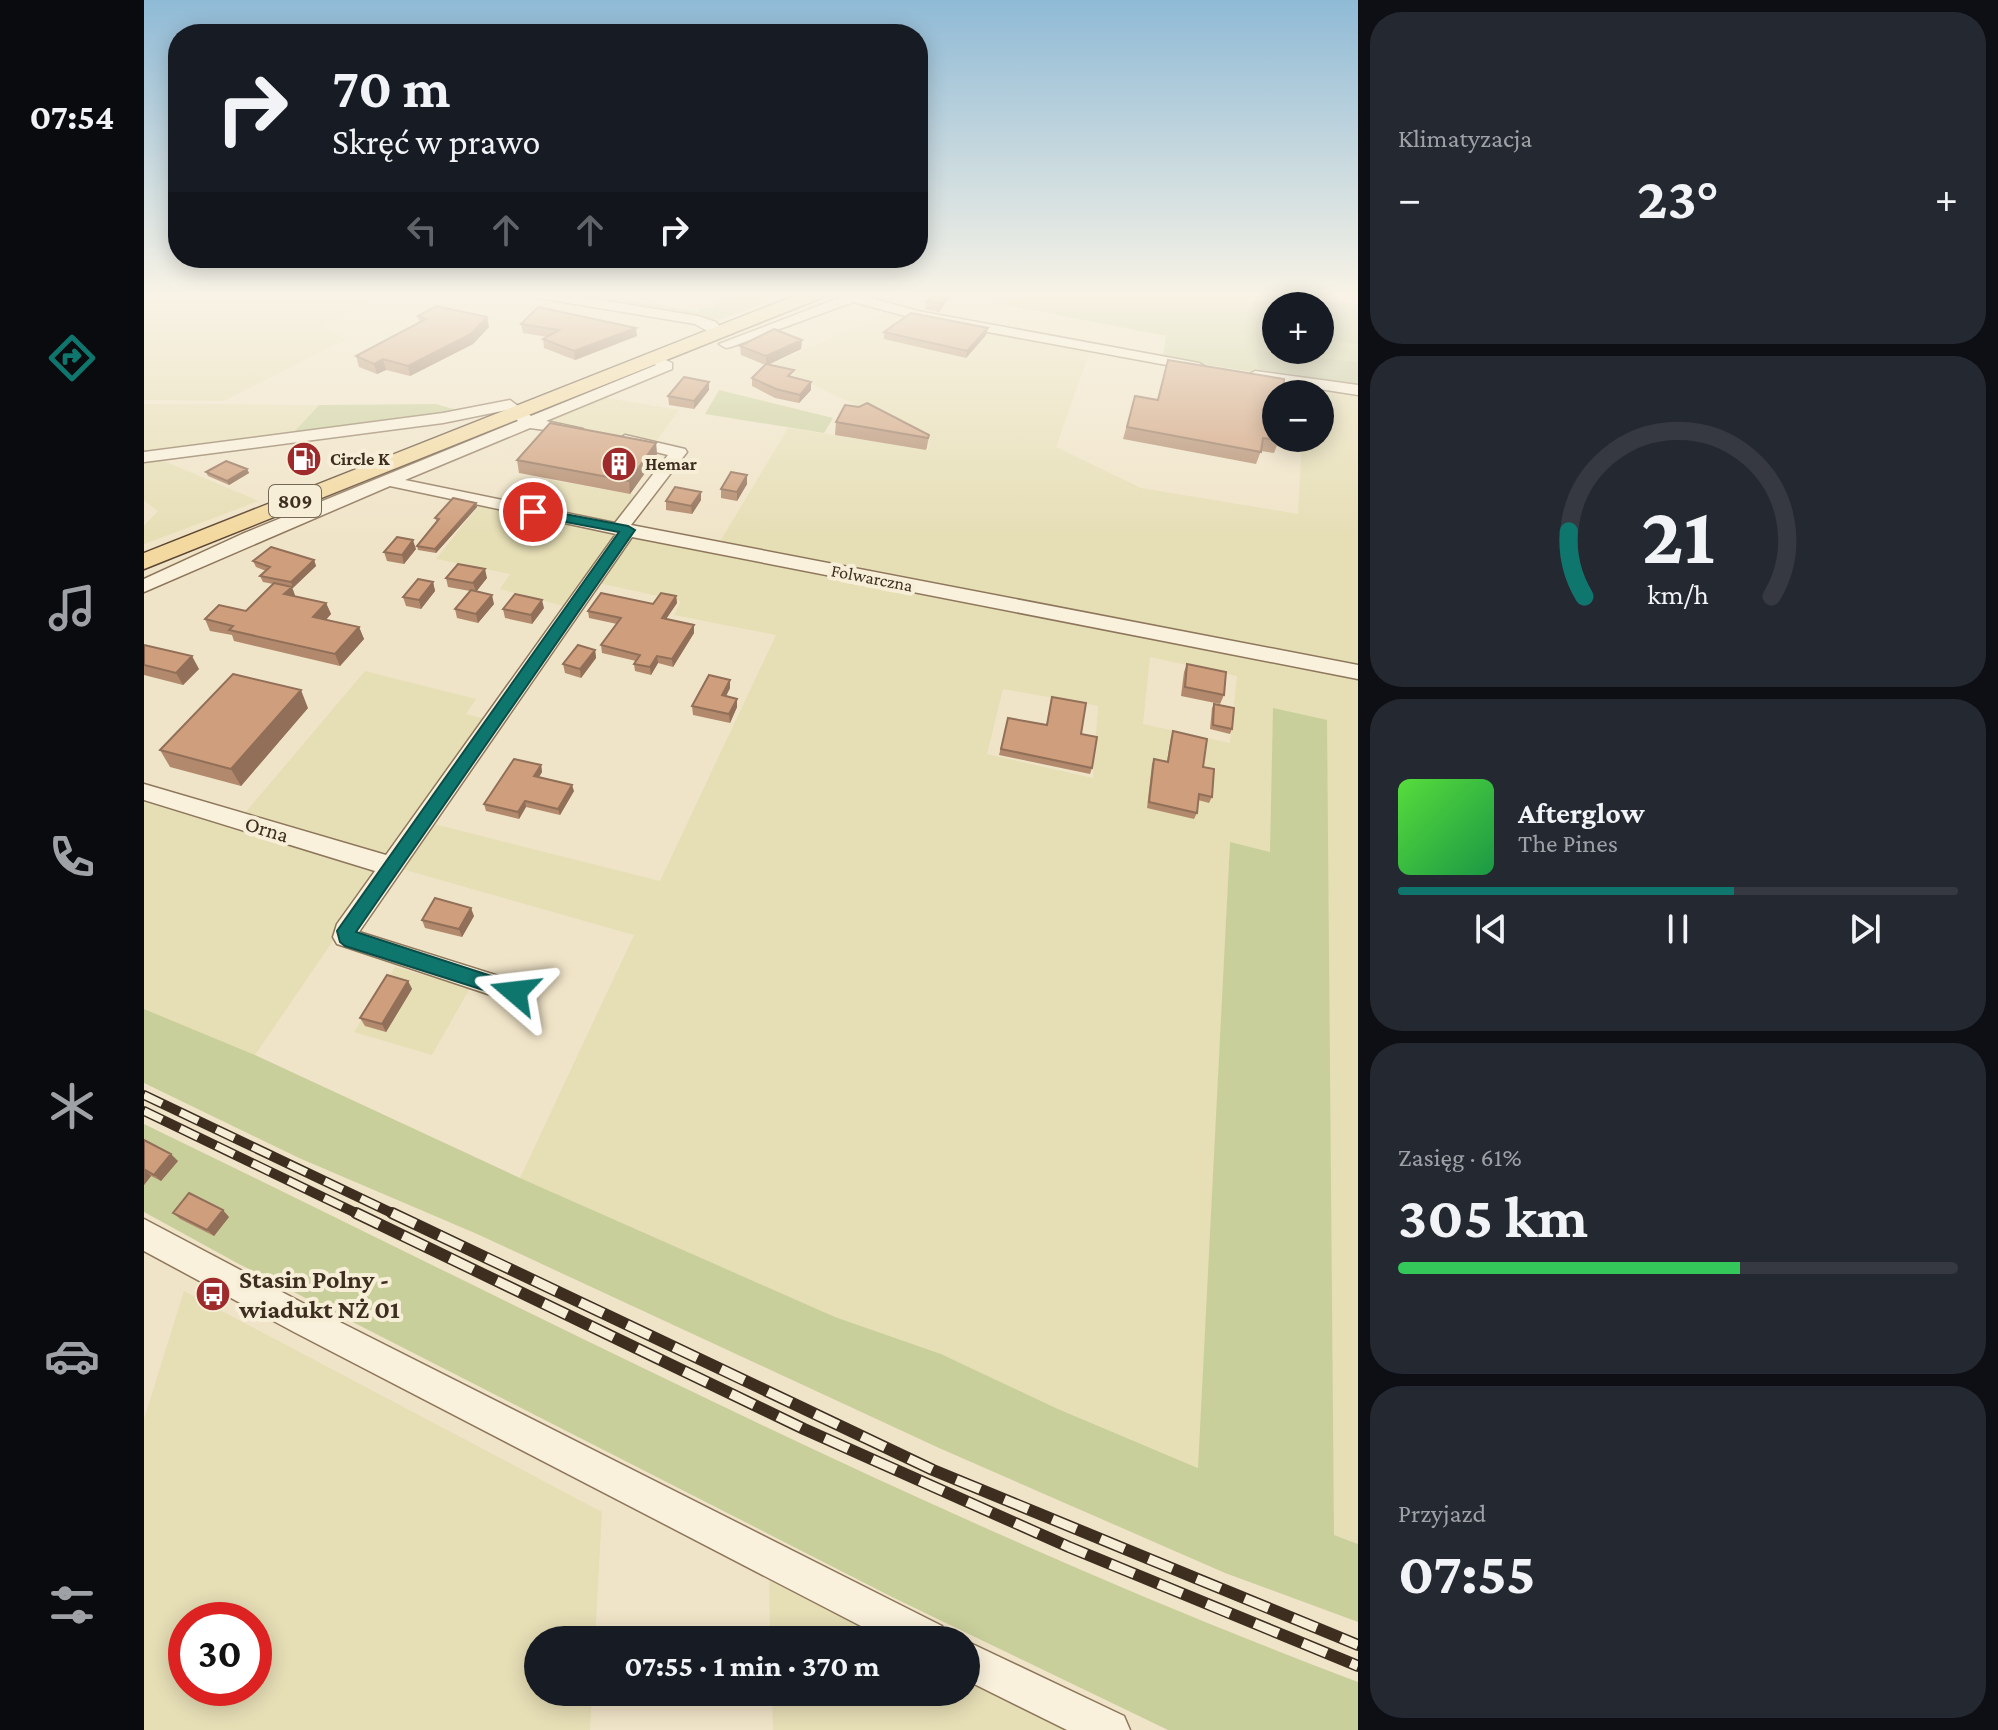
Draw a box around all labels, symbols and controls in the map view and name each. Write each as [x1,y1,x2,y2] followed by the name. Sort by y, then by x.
[200,56,304,160] icon: right
[332,57,451,119] text: 70 m
[30,97,114,137] text: 07:54
[332,122,540,162] text: Skręć w prawo
[1398,124,1532,153] text: Klimatyzacja
[1637,164,1719,231] text: 23°
[1398,174,1421,222] text: −
[1935,174,1958,222] text: +
[400,208,444,252] icon: left
[484,208,528,252] icon: ahead
[568,208,612,252] icon: ahead
[652,208,696,252] icon: right
[1262,292,1334,452] map controls
[1262,292,1334,364] button: +
[44,330,100,386] icon: directions
[1262,380,1334,452] button: −
[285,440,323,478] fuel station icon: Circle K
[600,445,638,483] building icon: Hemar
[330,449,390,469] place label: Circle K
[645,454,697,474] place label: Hemar
[499,478,567,546] pin
[269,485,321,517] road number: 809
[1641,488,1715,581] text: 21
[511,490,555,534] icon: arrive
[830,560,914,596] street label: Folwarczna
[1647,579,1709,611] text: km/h
[44,580,100,636] icon: music
[1518,796,1645,829] text: Afterglow
[242,811,292,847] street label: Orna
[44,829,100,885] icon: phone
[1518,829,1618,858] text: The Pines
[1469,907,1513,951] icon: previous
[1656,907,1700,951] icon: pause
[1843,907,1887,951] icon: next
[473,950,557,1034] position arrow
[44,1078,100,1134] icon: climate
[1398,1143,1522,1172] text: Zasięg · 61%
[1398,1183,1588,1250] text: 305 km
[238,1265,400,1324] place label: Stasin Polny - wiadukt NŻ 01
[194,1275,232,1313] bus stop icon: Stasin Polny - wiadukt NŻ 01
[44,1328,100,1384] icon: car
[1398,1499,1486,1528] text: Przyjazd
[1398,1539,1536,1606] text: 07:55
[44,1577,100,1633] icon: filters
[168,1602,272,1706] speed limit sign: 30
[624,1649,880,1682] text: 07:55 · 1 min · 370 m

